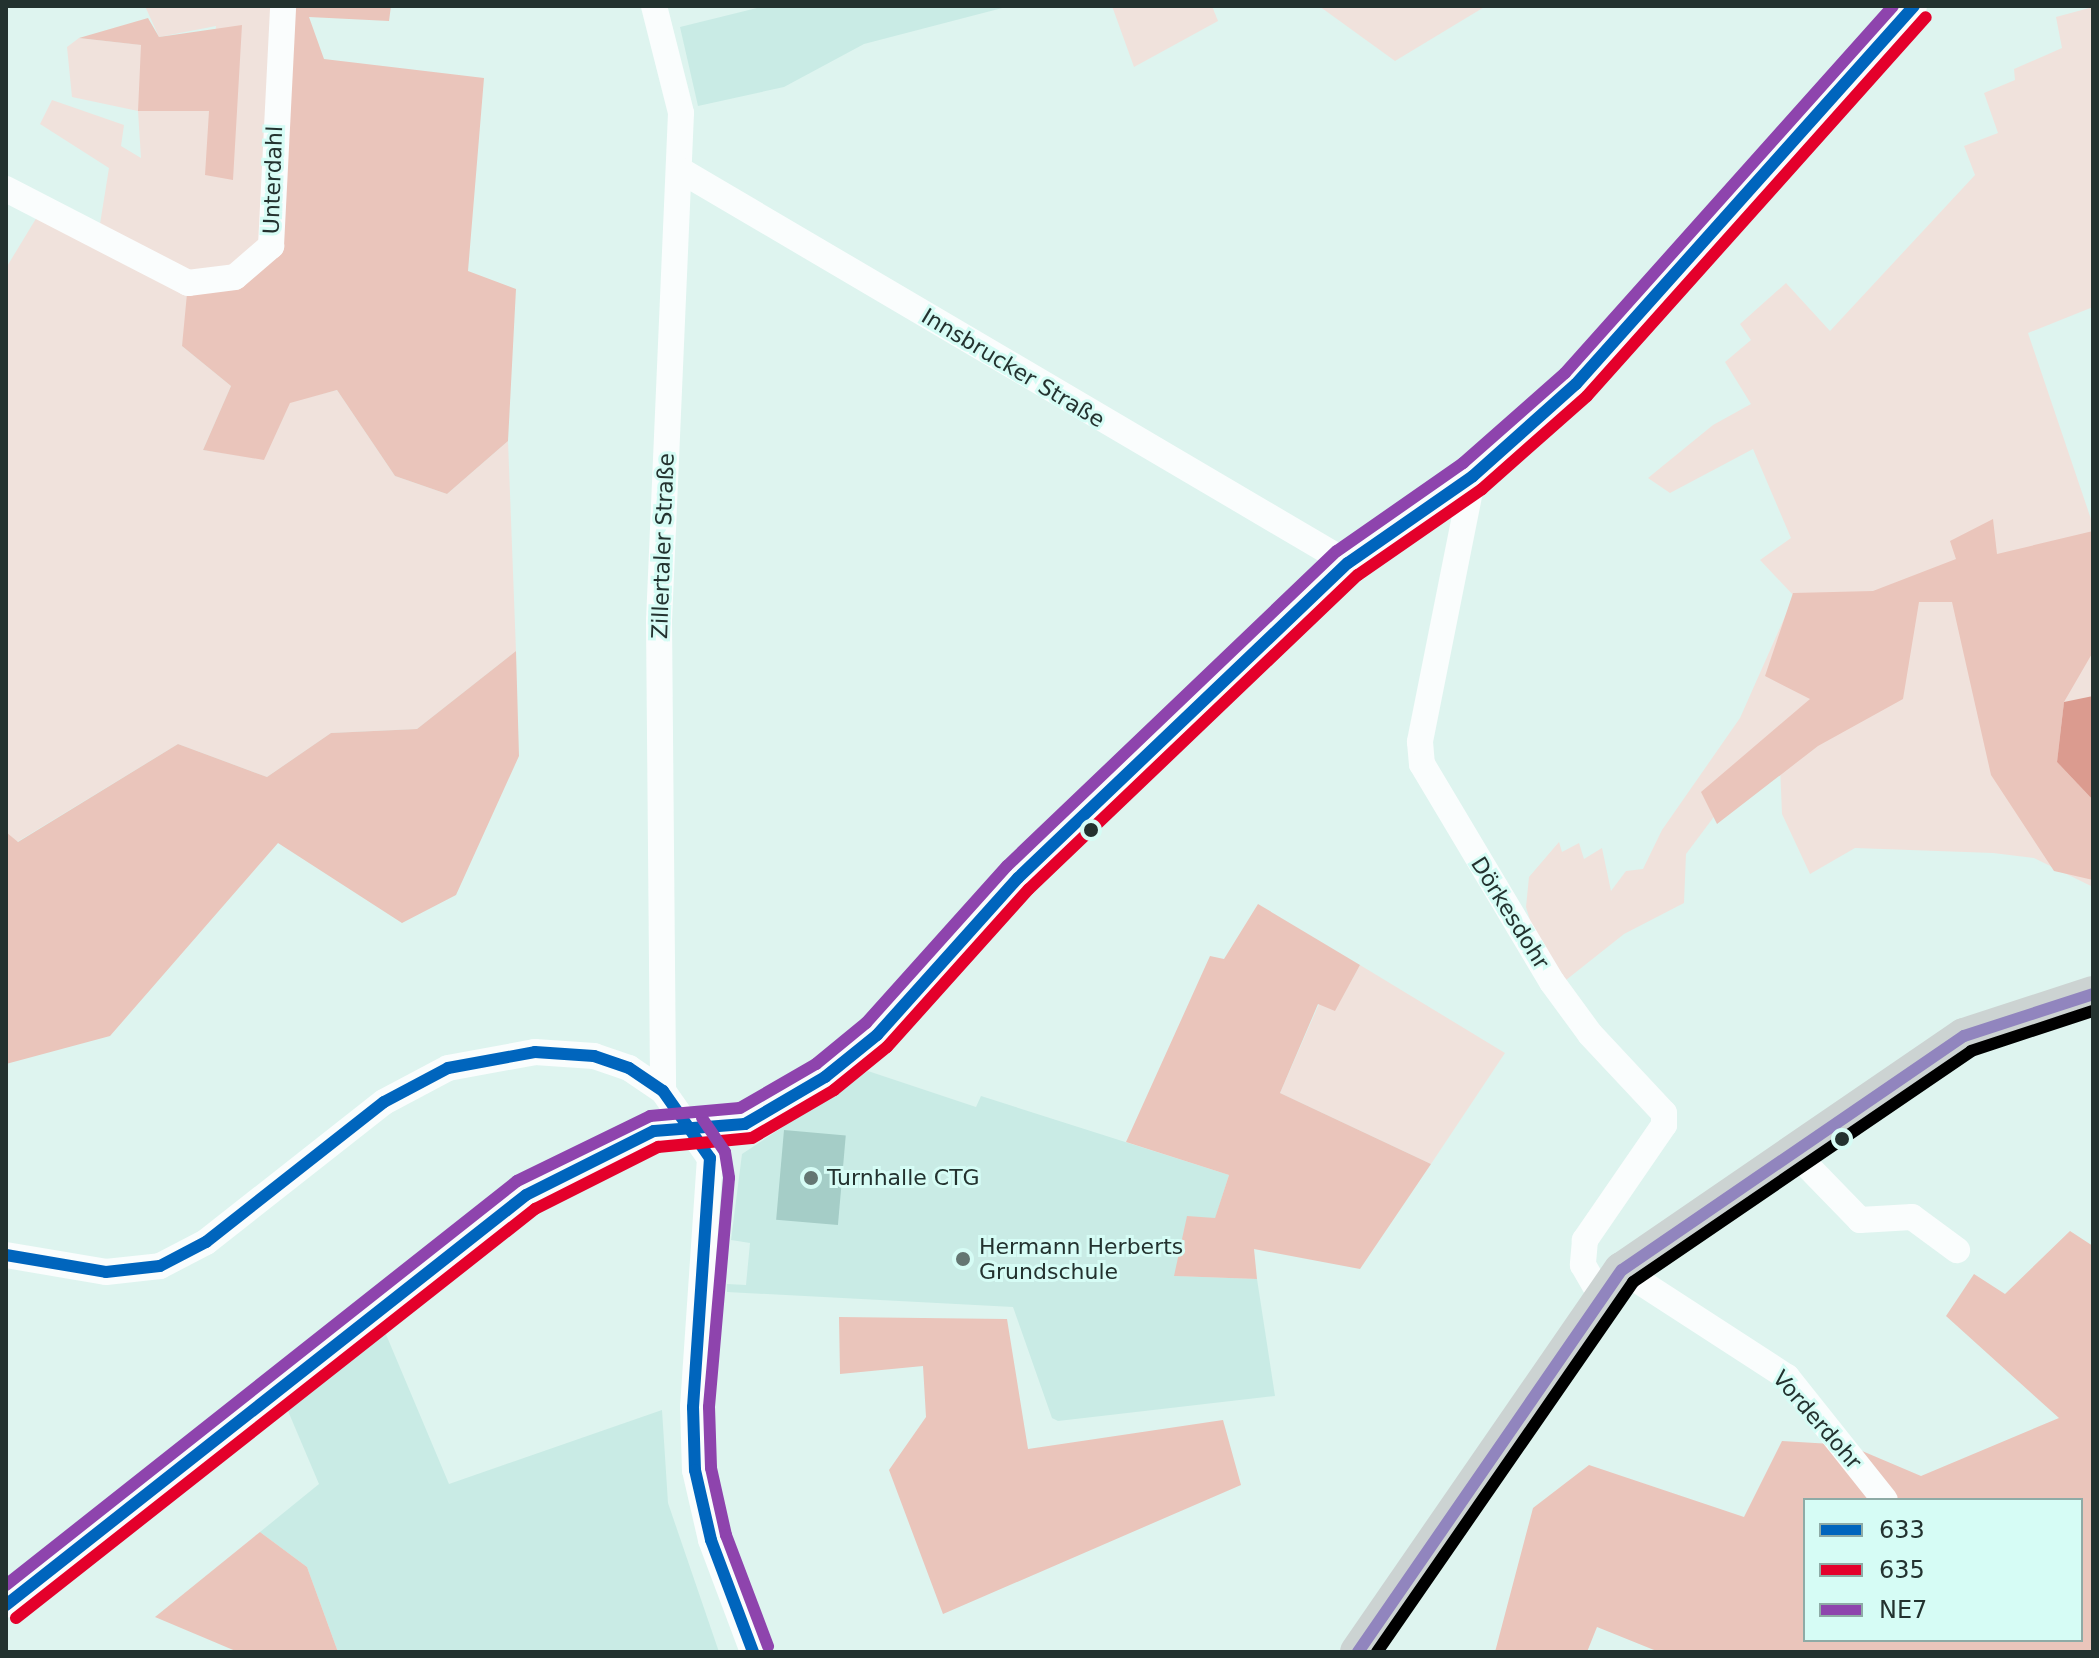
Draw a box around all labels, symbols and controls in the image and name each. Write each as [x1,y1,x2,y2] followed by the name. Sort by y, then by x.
[258,125,288,235] street label: Unterdahl
[917,303,1109,433] street label: Innsbrucker Straße
[647,452,679,640] street label: Zillertaler Straße
[1083,822,1099,838] unlabelled marker
[1465,852,1555,974] street label: Dörkesdohr
[1834,1131,1850,1147] unlabelled marker
[827,1165,980,1191] place label: Turnhalle CTG
[802,1169,820,1187] marker: Turnhalle CTG
[979,1233,1183,1284] place label: Hermann Herberts Grundschule
[954,1250,972,1268] marker: Hermann Herberts Grundschule
[1767,1365,1867,1475] street label: Vorderdohr
[1803,1498,2083,1642] legend
[1879,1516,1925,1544] text: 633
[1879,1556,1925,1584] text: 635
[1879,1596,1927,1624] text: NE7

